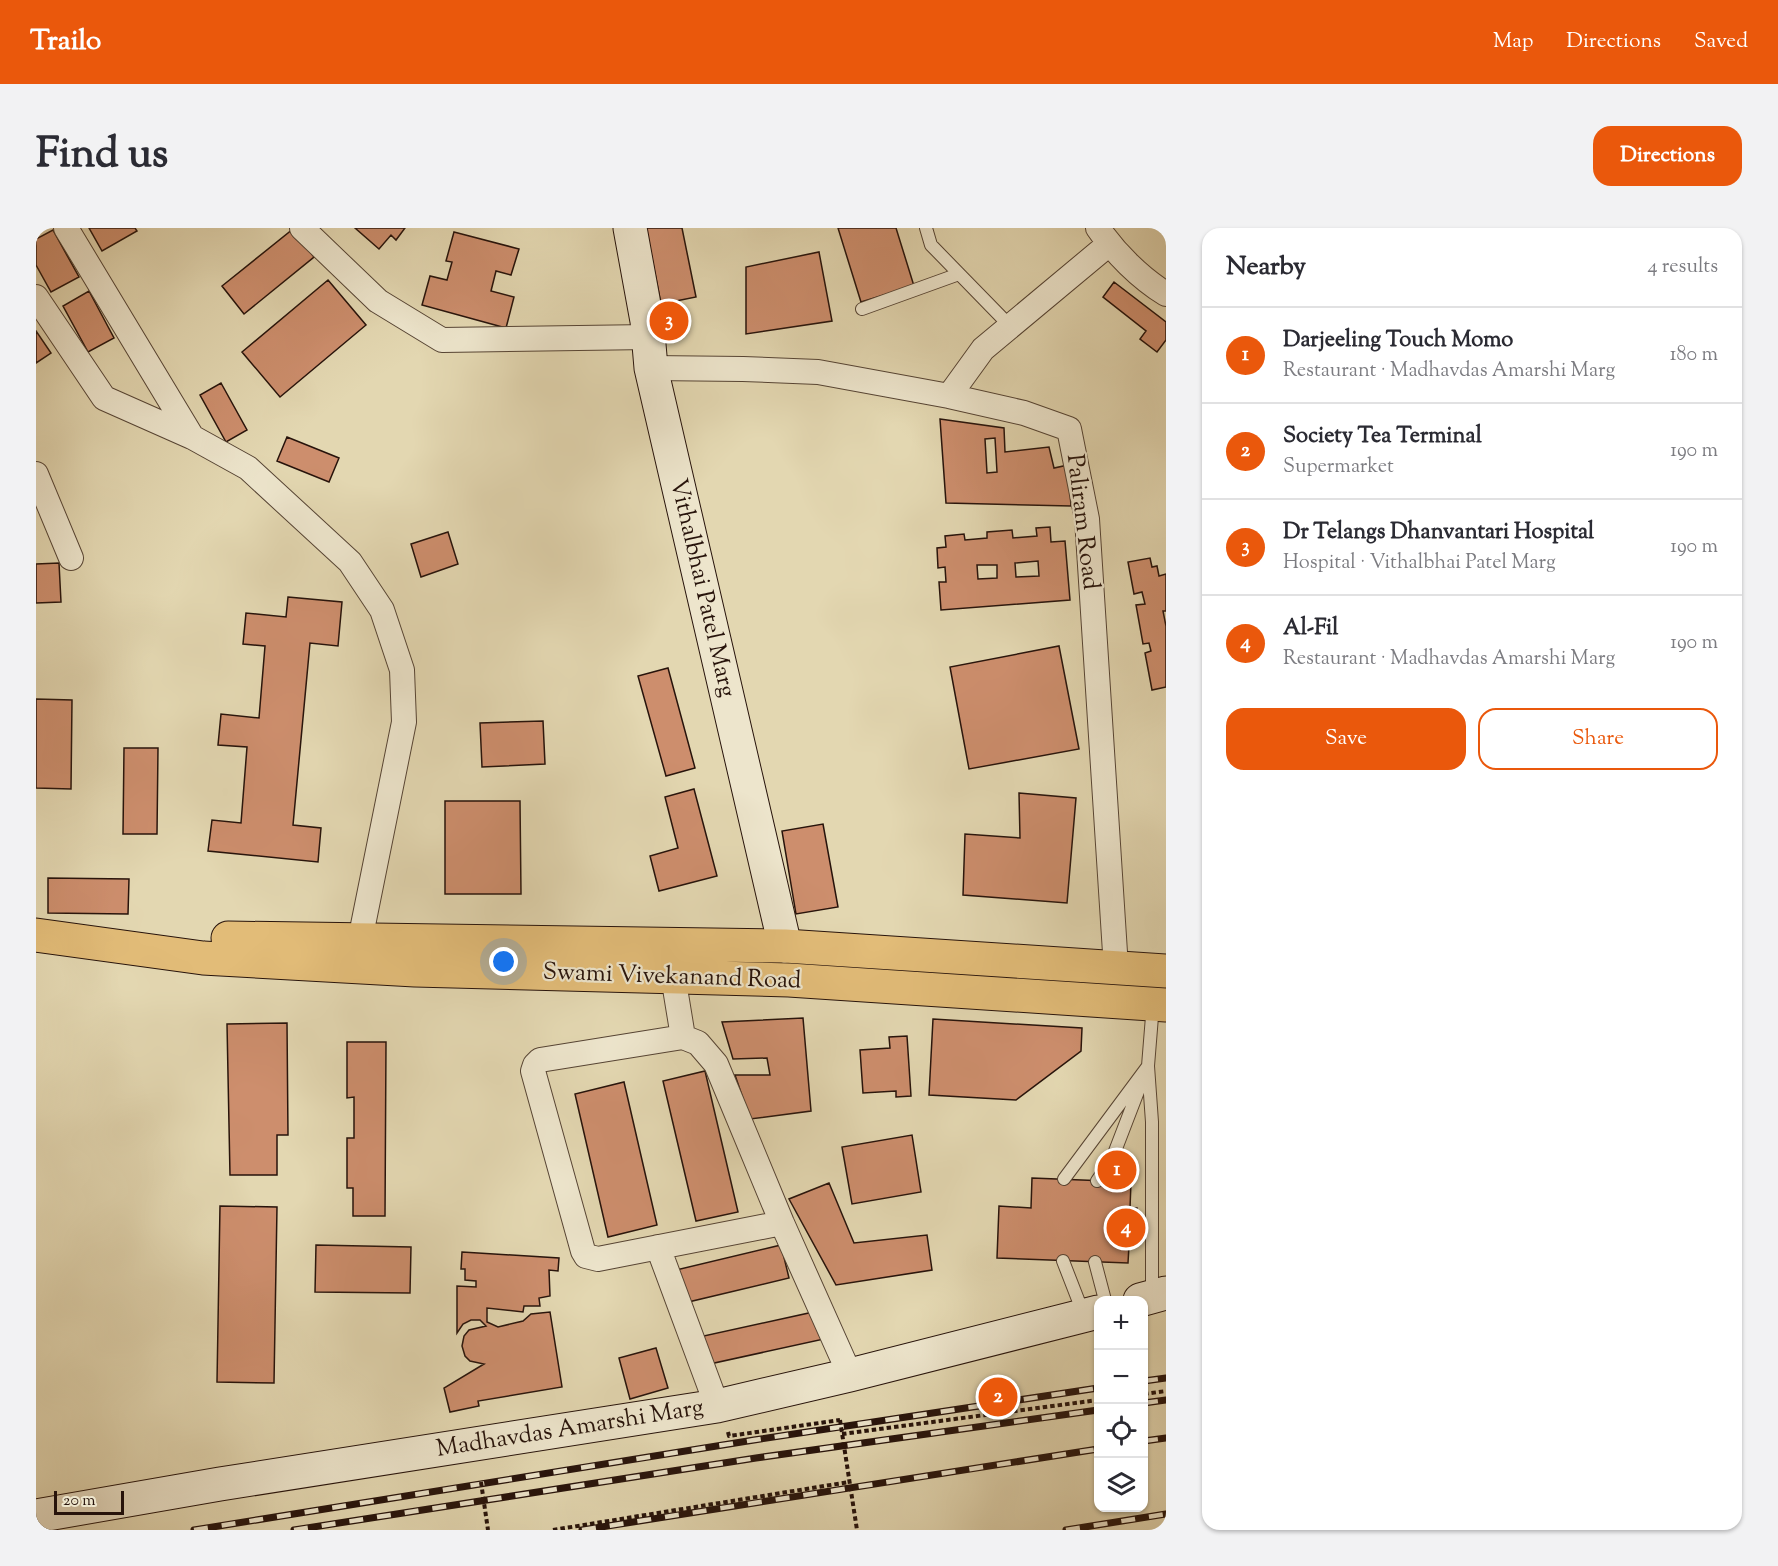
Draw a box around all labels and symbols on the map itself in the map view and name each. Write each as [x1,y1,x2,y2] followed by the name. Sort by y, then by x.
[650,298,688,344] pin: 3
[1057,452,1107,592] street label: Paliram Road
[660,475,744,701] street label: Vithalbhai Patel Marg
[489,947,518,976] your location
[542,955,802,999] street label: Swami Vivekanand Road
[1098,1148,1136,1192] pin: 1
[1106,1206,1146,1250] pin: 4
[978,1374,1018,1420] pin: 2
[434,1391,706,1467] street label: Madhavdas Amarshi Marg
[54,1488,124,1516] scale bar

